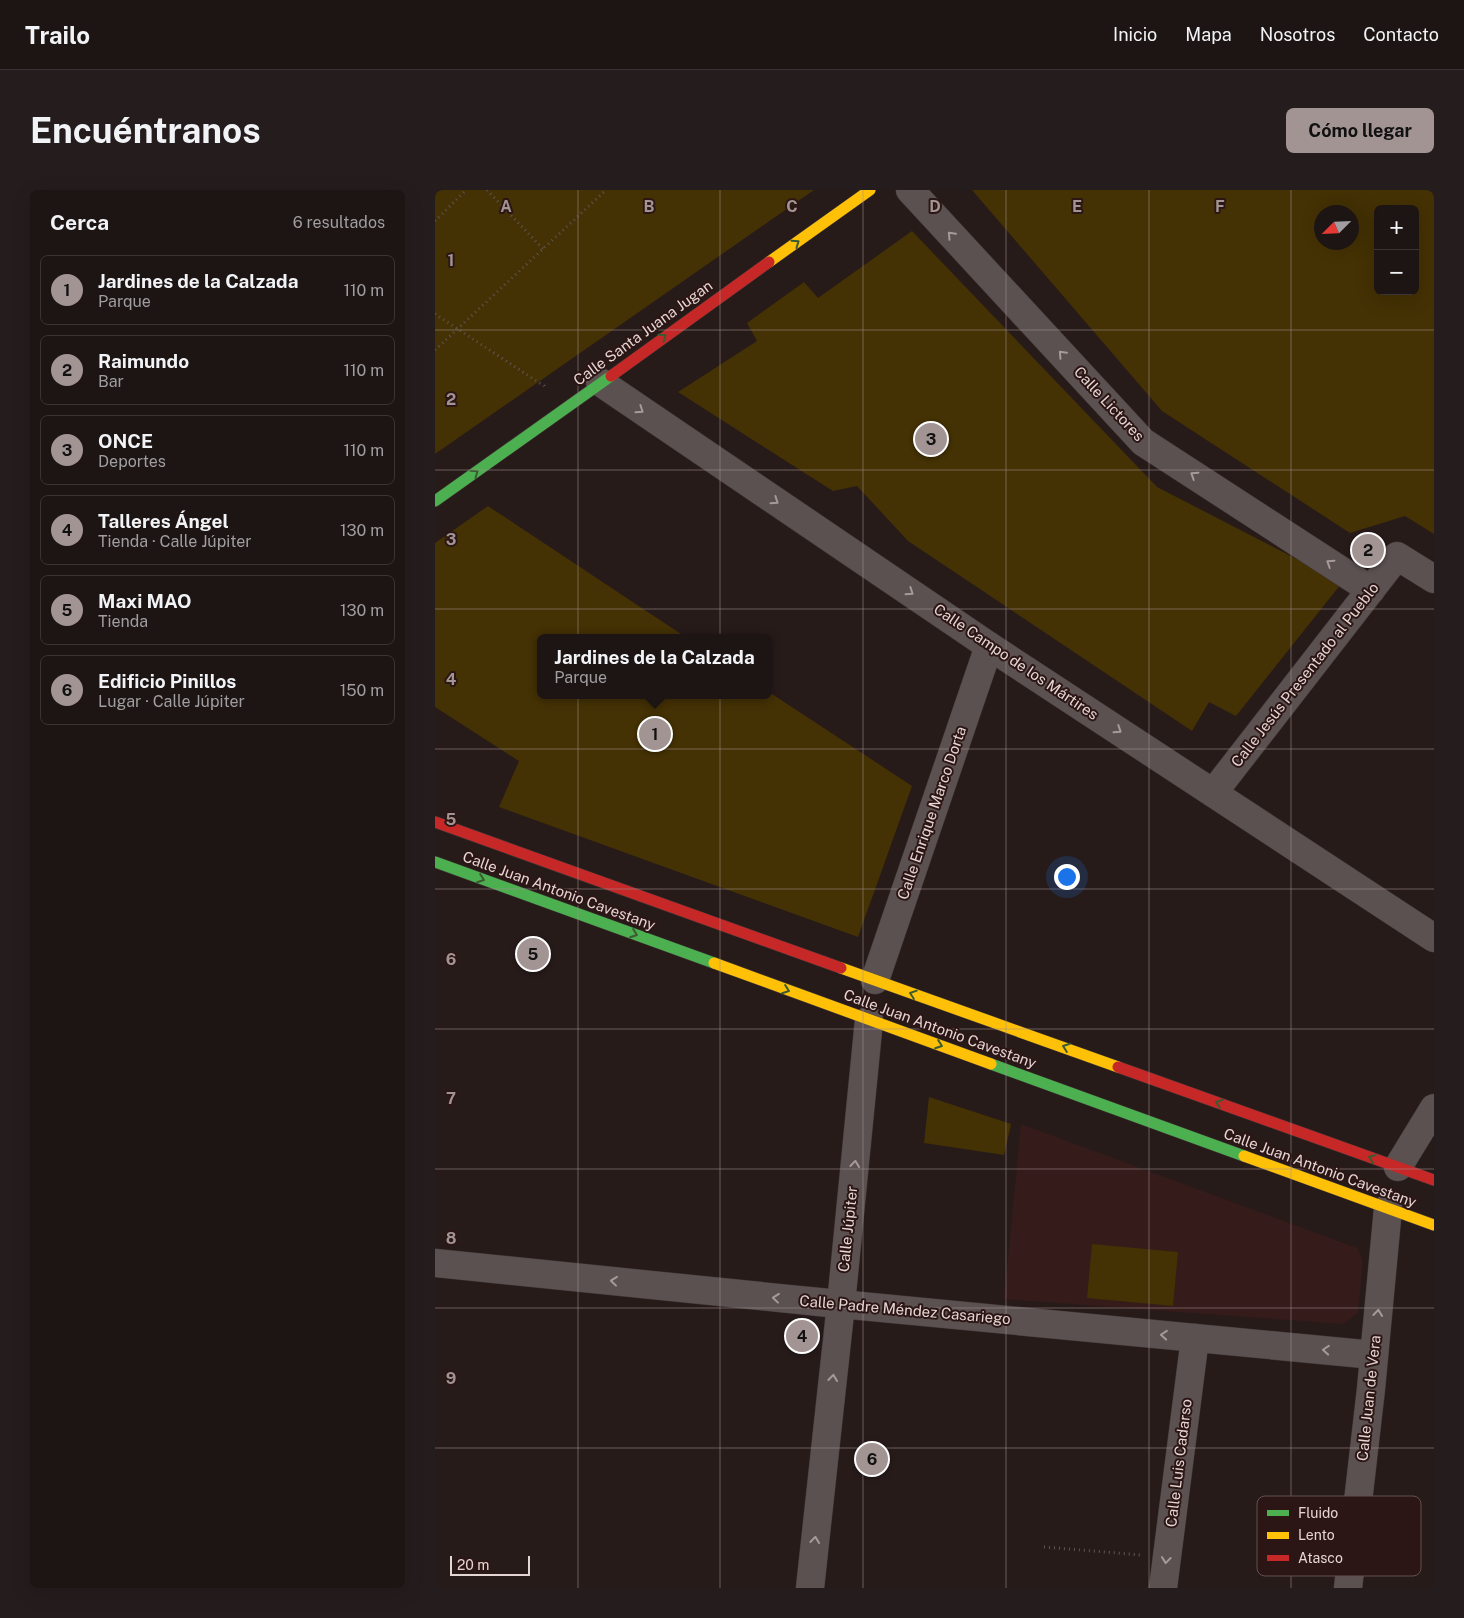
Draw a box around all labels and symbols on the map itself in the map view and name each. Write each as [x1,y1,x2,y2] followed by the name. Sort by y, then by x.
[500,197,512,216] text: A
[644,197,655,216] text: B
[786,197,798,216] text: C
[929,197,941,216] text: D
[1072,197,1082,216] text: E
[1215,197,1225,216] text: F
[1314,205,1359,250] north arrow
[948,232,957,241] one-way arrow
[790,240,799,249] one-way arrow
[448,251,454,270] text: 1
[570,277,715,389] street label: Calle Santa Juana Jugan
[657,334,667,343] one-way arrow
[1059,351,1068,360] one-way arrow
[1071,363,1148,444] street label: Calle Lictores
[446,390,456,409] text: 2
[635,404,644,413] one-way arrow
[915,420,947,458] pin: 3
[469,470,479,479] one-way arrow
[1190,472,1200,481] one-way arrow
[769,495,779,504] one-way arrow
[446,530,456,549] text: 3
[1352,531,1384,569] pin: 2
[1327,560,1336,570] one-way arrow
[1227,579,1382,770] street label: Calle Jesús Presentado al Pueblo
[904,586,913,595] one-way arrow
[931,600,1102,723] street label: Calle Campo de los Mártires
[446,670,457,689] text: 4
[639,715,671,753] pin: 1
[894,724,969,902] street label: Calle Enrique Marco Dorta
[1112,724,1122,733] one-way arrow
[446,810,457,829] text: 5
[461,848,658,933] street label: Calle Juan Antonio Cavestany
[1054,864,1080,890] your location
[476,873,485,883] one-way arrow
[629,928,637,938] one-way arrow
[517,935,549,973] pin: 5
[446,950,456,969] text: 6
[781,984,790,994] one-way arrow
[842,986,1039,1071] street label: Calle Juan Antonio Cavestany
[909,989,917,999] one-way arrow
[934,1039,943,1049] one-way arrow
[1062,1043,1071,1053] one-way arrow
[446,1089,456,1108] text: 7
[1215,1099,1223,1109] one-way arrow
[1222,1125,1419,1210] street label: Calle Juan Antonio Cavestany
[1368,1154,1376,1164] one-way arrow
[849,1160,860,1168] one-way arrow
[835,1185,860,1273] street label: Calle Júpiter
[446,1229,457,1248] text: 8
[610,1276,618,1287] one-way arrow
[772,1292,780,1303] one-way arrow
[799,1292,1011,1327] street label: Calle Padre Méndez Casariego
[1373,1309,1384,1317] one-way arrow
[786,1317,818,1355] pin: 4
[1160,1330,1168,1341] one-way arrow
[1353,1334,1384,1462] street label: Calle Juan de Vera
[1322,1345,1330,1356] one-way arrow
[446,1369,456,1388] text: 9
[827,1374,838,1382] one-way arrow
[1162,1398,1195,1528] street label: Calle Luis Cadarso
[856,1440,888,1478] pin: 6
[1257,1496,1421,1576] legend
[1298,1505,1338,1521] text: Fluido
[1298,1527,1335,1543] text: Lento
[809,1535,820,1543] one-way arrow
[1298,1550,1343,1566] text: Atasco
[450,1553,530,1576] scale bar
[1161,1556,1172,1564] one-way arrow

